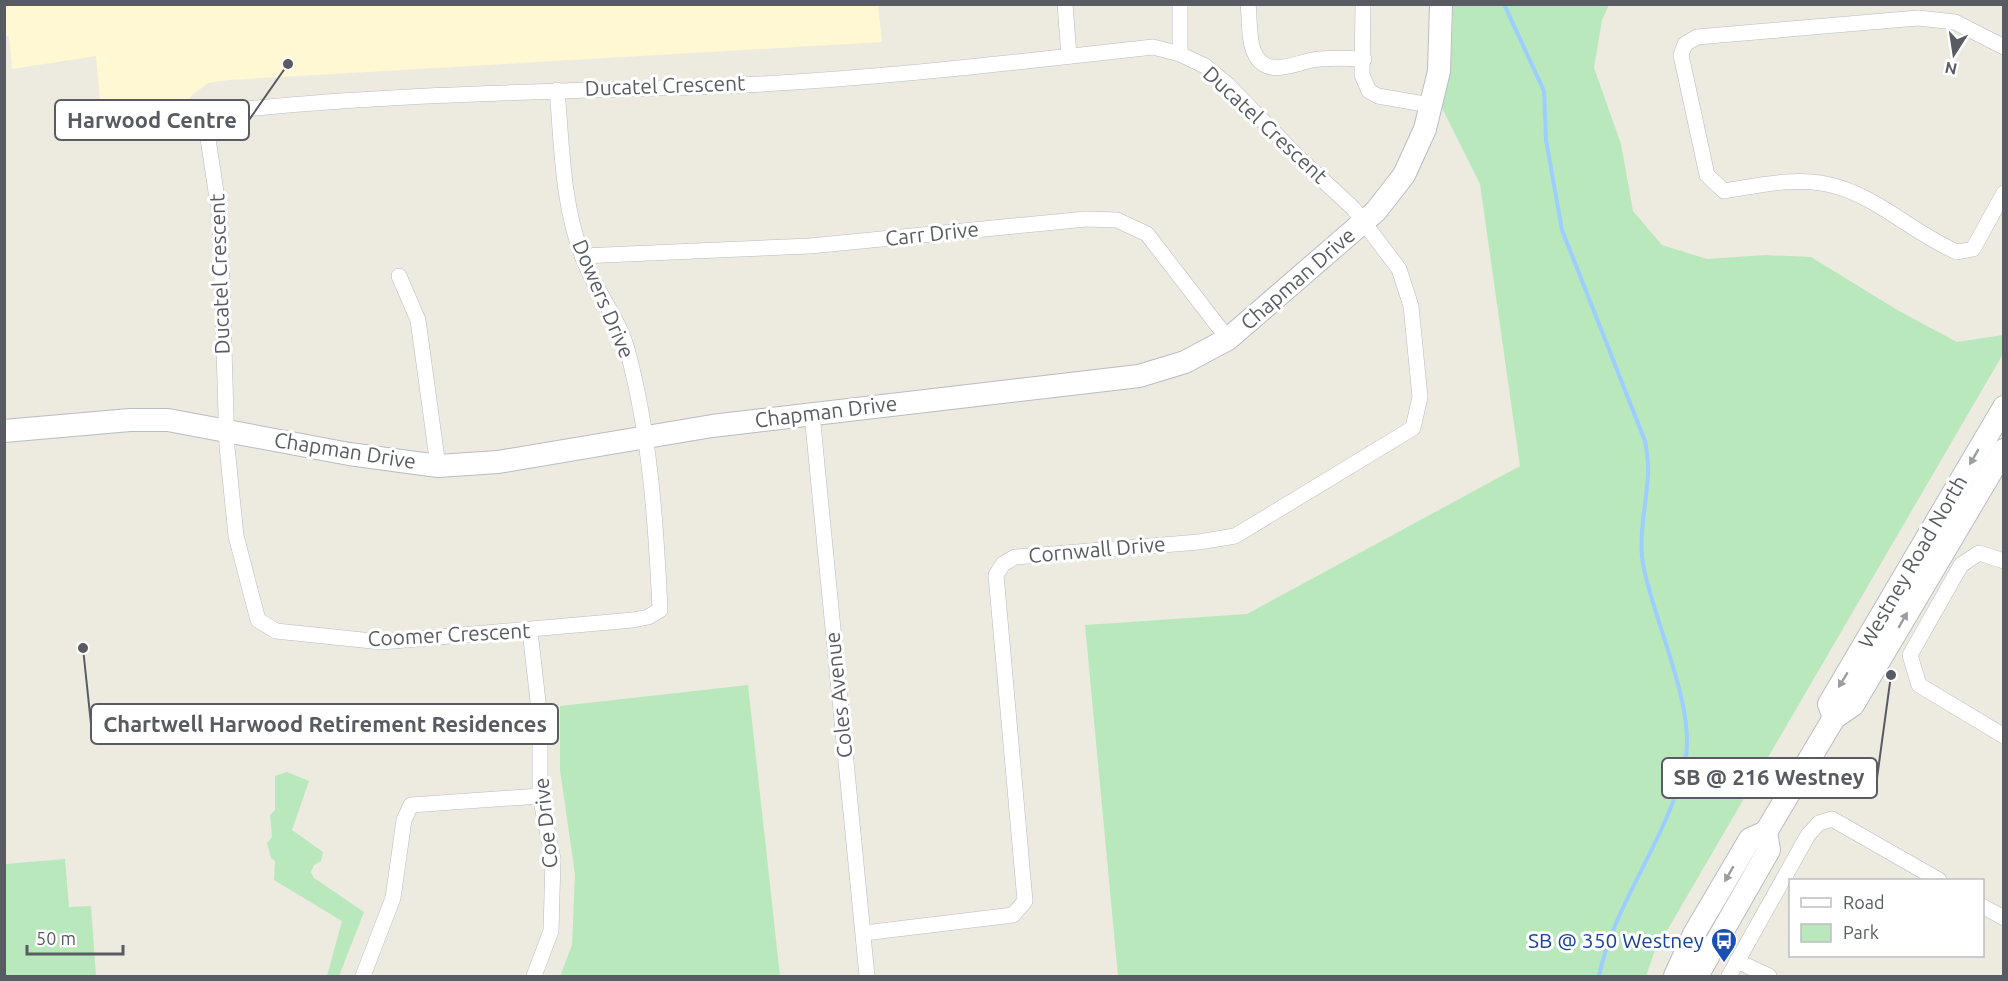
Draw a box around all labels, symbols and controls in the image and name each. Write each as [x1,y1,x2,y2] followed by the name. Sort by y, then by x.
[1924,24,1984,84] north arrow
[1943,59,1959,79] text: N
[1199,61,1333,188] street label: Ducatel Crescent
[584,70,746,100] street label: Ducatel Crescent
[55,100,249,140] callout: Harwood Centre
[67,107,237,132] text: Harwood Centre
[204,193,234,355] street label: Ducatel Crescent
[884,216,980,250] street label: Carr Drive
[1235,222,1359,334] street label: Chapman Drive
[568,236,640,362] street label: Dowers Drive
[753,390,898,432] street label: Chapman Drive
[273,427,418,473] street label: Chapman Drive
[1969,449,1979,466] one-way arrow
[1853,471,1971,652] street label: Westney Road North
[1027,531,1166,567] street label: Cornwall Drive
[1898,612,1908,629] one-way arrow
[367,618,531,650] street label: Coomer Crescent
[819,631,857,759] street label: Coles Avenue
[1838,672,1849,688] one-way arrow
[91,704,558,744] callout: Chartwell Harwood Retirement Residences
[103,711,547,736] text: Chartwell Harwood Retirement Residences
[1662,758,1877,798] callout: SB @ 216 Westney
[1673,764,1865,789] text: SB @ 216 Westney
[528,777,562,870] street label: Coe Drive
[1724,866,1735,882] one-way arrow
[1789,879,1984,957] legend
[1843,892,1885,912] text: Road
[27,918,123,956] scale bar
[1843,922,1879,942] text: Park
[1709,926,1739,964] bus stop icon: SB @ 350 Westney
[36,928,76,948] text: 50 m
[1528,928,1704,952] place label: SB @ 350 Westney

